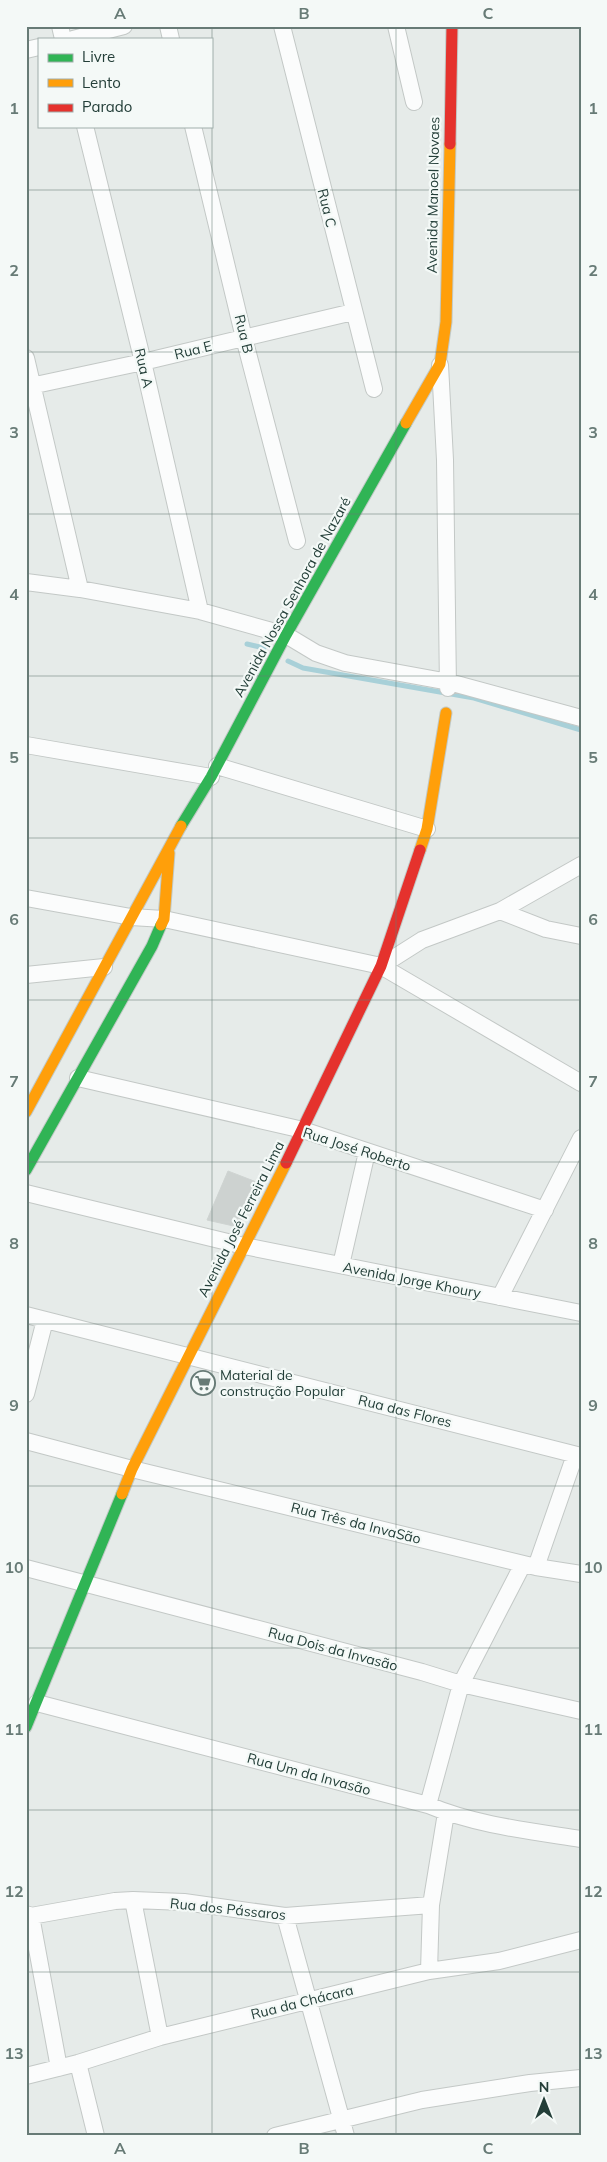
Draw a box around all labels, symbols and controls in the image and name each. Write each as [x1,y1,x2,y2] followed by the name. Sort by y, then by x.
[114,3,126,23] text: A
[298,3,310,23] text: B
[483,3,494,23] text: C
[38,38,212,128] legend
[82,47,115,66] text: Livre
[82,73,121,92] text: Lento
[82,97,132,116] text: Parado
[9,98,19,118] text: 1
[588,98,598,118] text: 1
[423,116,443,273] street label: Avenida Manoel Novaes
[314,187,340,229] street label: Rua C
[9,260,19,280] text: 2
[588,260,598,280] text: 2
[231,313,257,355] street label: Rua B
[172,337,214,363] street label: Rua E
[131,346,157,390] street label: Rua A
[9,422,19,442] text: 3
[588,422,598,442] text: 3
[229,494,355,700] street label: Avenida Nossa Senhora de Nazaré
[9,584,19,604] text: 4
[588,584,598,604] text: 4
[9,747,19,767] text: 5
[588,747,598,767] text: 5
[9,909,19,929] text: 6
[588,909,598,929] text: 6
[9,1071,19,1091] text: 7
[588,1071,598,1091] text: 7
[301,1123,413,1175] street label: Rua José Roberto
[194,1138,288,1300] street label: Avenida José Ferreira Lima
[9,1233,19,1253] text: 8
[588,1233,598,1253] text: 8
[341,1258,483,1302] street label: Avenida Jorge Khoury
[220,1366,346,1400] place label: Material de construção Popular
[190,1370,216,1396] supermarket icon: Material de construção Popular
[356,1391,454,1431] street label: Rua das Flores
[9,1395,19,1415] text: 9
[588,1395,598,1415] text: 9
[289,1498,423,1548] street label: Rua Três da InvaSão
[4,1557,24,1577] text: 10
[583,1557,603,1577] text: 10
[266,1623,400,1675] street label: Rua Dois da Invasão
[4,1719,24,1739] text: 11
[583,1719,603,1739] text: 11
[245,1749,373,1799] street label: Rua Um da Invasão
[4,1881,24,1901] text: 12
[583,1881,603,1901] text: 12
[169,1894,287,1924] street label: Rua dos Pássaros
[249,1981,355,2023] street label: Rua da Chácara
[4,2043,24,2063] text: 13
[583,2043,603,2063] text: 13
[520,2074,570,2124] north arrow
[539,2078,549,2096] text: N
[114,2138,126,2158] text: A
[298,2138,310,2158] text: B
[483,2138,494,2158] text: C

